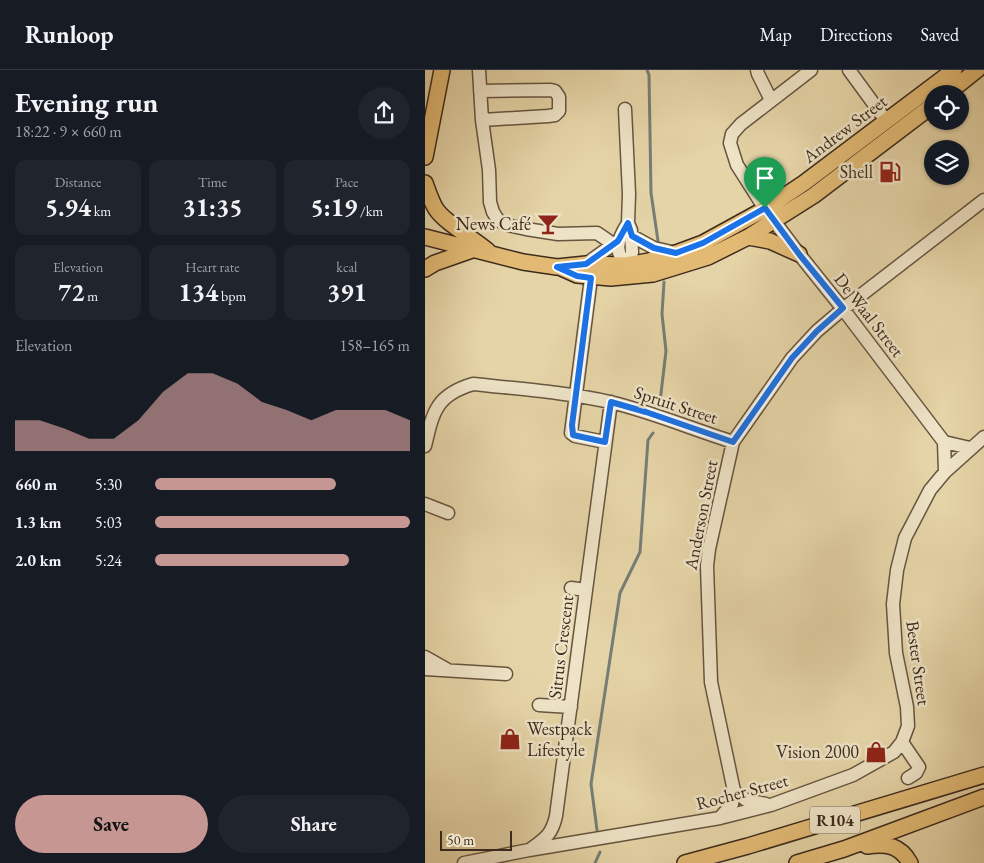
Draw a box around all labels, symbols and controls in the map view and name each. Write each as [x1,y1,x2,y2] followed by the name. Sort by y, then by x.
[25,19,113,50] text: Runloop
[760,23,792,46] text: Map
[820,23,892,46] text: Directions
[920,23,959,46] text: Saved
[15,84,158,120] text: Evening run
[924,85,969,185] map controls
[924,85,969,130] button: locate
[358,87,410,139] button: share
[797,89,892,168] street label: Andrew Street
[15,121,122,142] text: 18:22 · 9 × 660 m
[924,140,969,185] button: layers
[744,157,786,208] pin
[877,159,903,185] fuel station icon: Shell
[840,160,873,183] place label: Shell
[751,164,779,192] icon: arrive
[55,173,102,191] text: Distance
[198,173,227,191] text: Time
[335,173,359,191] text: Pace
[45,191,91,223] text: 5.94
[183,191,242,223] text: 31:35
[311,191,357,223] text: 5:19
[91,202,111,220] text: km
[357,202,383,220] text: /km
[535,211,561,237] bar icon: News Café
[456,212,531,235] place label: News Café
[53,258,103,276] text: Elevation
[185,258,240,276] text: Heart rate
[336,258,357,276] text: kcal
[829,268,910,362] street label: De Waal Street
[58,276,85,308] text: 72
[179,276,218,308] text: 134
[327,276,367,308] text: 391
[85,287,98,305] text: m
[218,287,246,305] text: bpm
[15,335,73,356] text: Elevation
[339,335,410,356] text: 158–165 m
[632,380,721,429] street label: Spruit Street
[678,458,722,573] street label: Anderson Street
[15,474,57,495] text: 660 m
[95,474,122,495] text: 5:30
[15,512,61,533] text: 1.3 km
[95,512,122,533] text: 5:03
[15,550,61,571] text: 2.0 km
[95,550,122,571] text: 5:24
[543,594,578,700] street label: Sitrus Crescent
[901,619,936,707] street label: Bester Street
[527,717,593,761] place label: Westpack Lifestyle
[497,726,523,752] shop icon: Westpack Lifestyle
[863,739,889,765] shop icon: Vision 2000
[776,740,859,763] place label: Vision 2000
[693,768,791,815] street label: Rocher Street
[15,795,208,853] button: Save
[218,795,410,853] button: Share
[810,806,860,834] road number: R104
[440,828,513,851] scale bar
[447,831,474,849] text: 50 m

